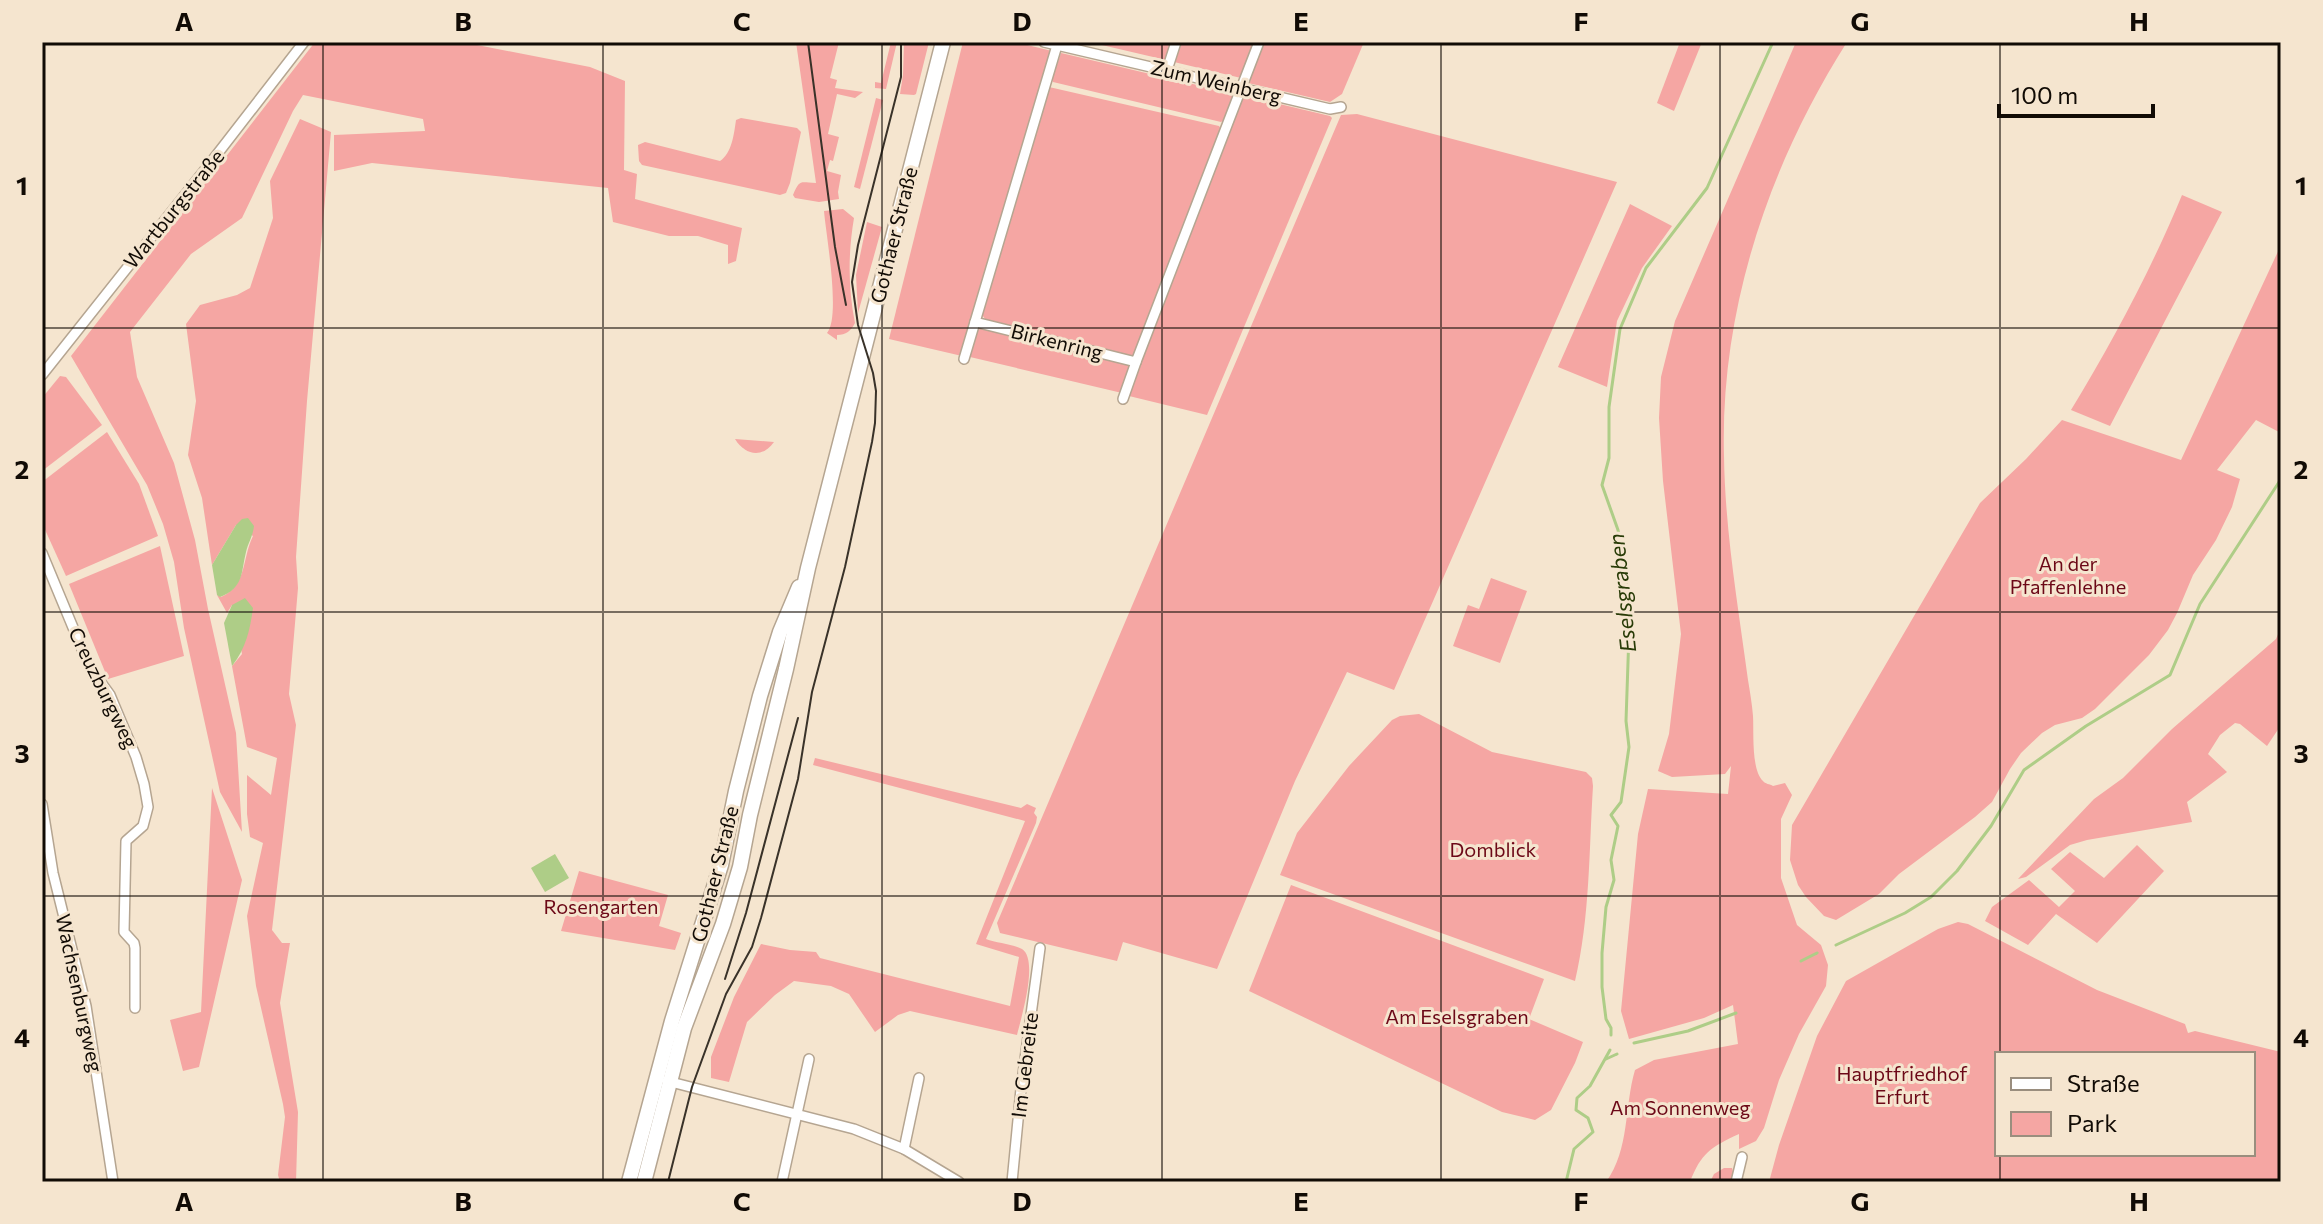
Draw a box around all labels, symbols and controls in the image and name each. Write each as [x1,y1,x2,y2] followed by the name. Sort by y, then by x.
[175,5,194,36] text: A
[454,5,472,36] text: B
[733,5,751,36] text: C
[1012,5,1032,36] text: D
[1293,5,1309,36] text: E
[1573,5,1589,36] text: F
[1851,5,1869,36] text: G
[2129,5,2149,36] text: H
[1149,54,1284,108] street label: Zum Weinberg
[1999,68,2153,118] scale bar
[2011,80,2078,109] text: 100 m
[118,144,228,273] street label: Wartburgstraße
[864,164,922,305] street label: Gothaer Straße
[16,169,28,200] text: 1
[2295,169,2307,200] text: 1
[1009,318,1106,364] street label: Birkenring
[15,453,29,484] text: 2
[2294,453,2308,484] text: 2
[1602,532,1641,654] water label: Eselsgraben
[2010,551,2126,598] park label: An der Pfaffenlehne
[64,623,144,752] street label: Creuzburgweg
[14,737,30,768] text: 3
[2293,737,2309,768] text: 3
[685,803,743,944] street label: Gothaer Straße
[1450,837,1537,861] park label: Domblick
[544,894,658,918] park label: Rosengarten
[51,911,109,1074] street label: Wachsenburgweg
[1385,1004,1529,1028] park label: Am Eselsgraben
[1006,1011,1042,1119] street label: Im Gebreite
[14,1021,30,1052] text: 4
[2293,1021,2309,1052] text: 4
[1995,1052,2255,1156] legend
[1837,1061,1967,1108] park label: Hauptfriedhof Erfurt
[2067,1068,2140,1097] text: Straße
[1610,1095,1750,1119] park label: Am Sonnenweg
[2067,1108,2117,1137] text: Park
[175,1185,194,1216] text: A
[454,1185,472,1216] text: B
[733,1185,751,1216] text: C
[1012,1185,1032,1216] text: D
[1293,1185,1309,1216] text: E
[1573,1185,1589,1216] text: F
[1851,1185,1869,1216] text: G
[2129,1185,2149,1216] text: H

